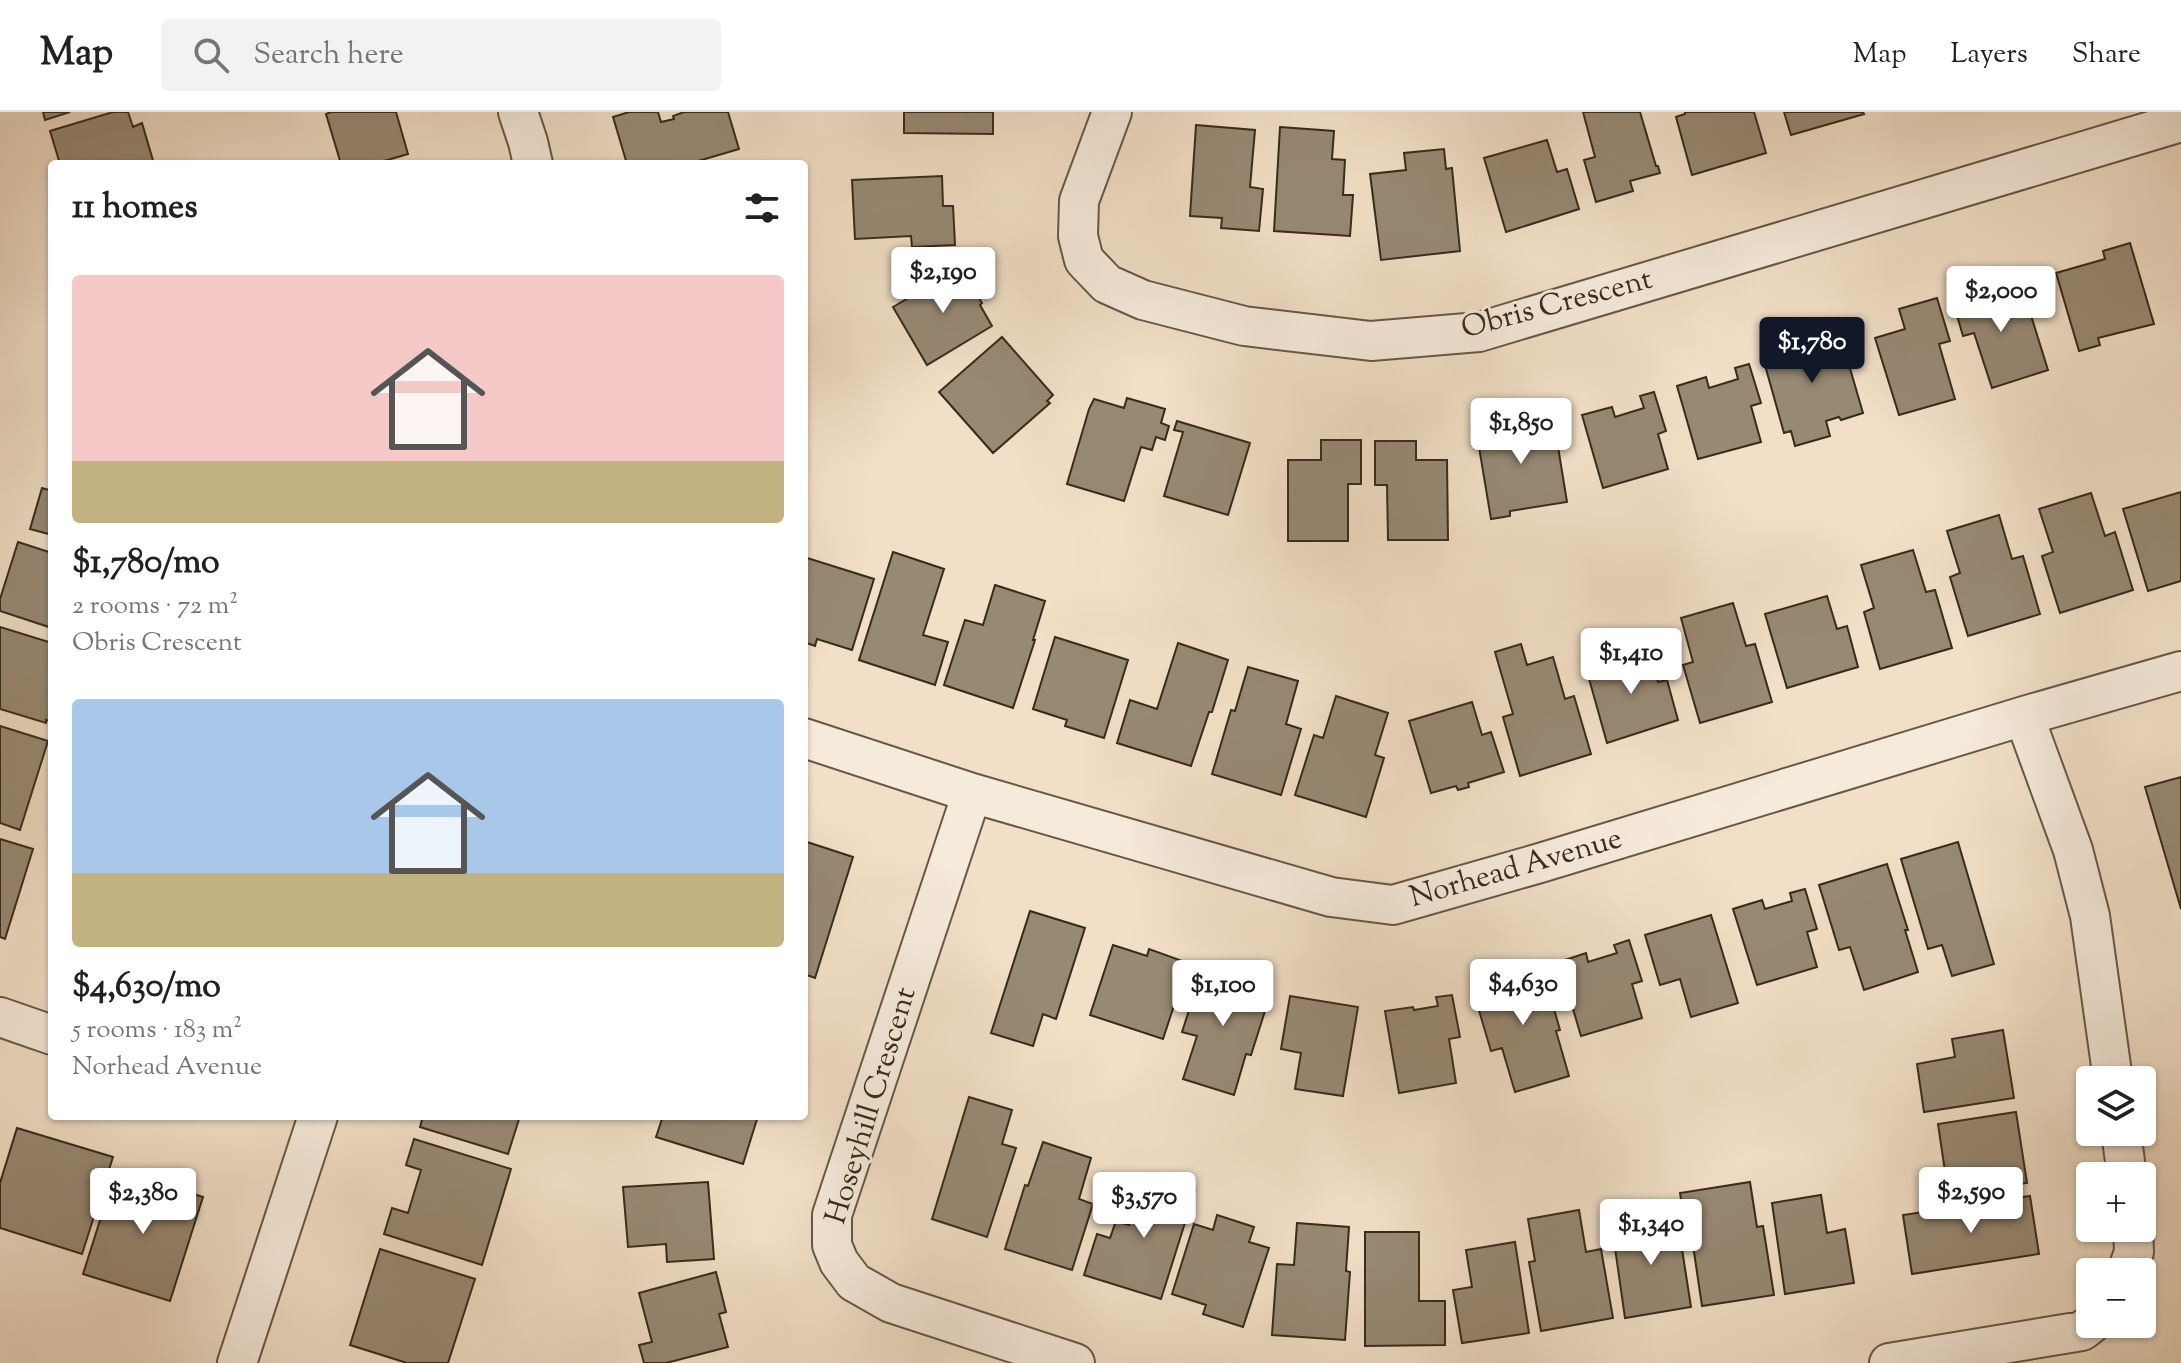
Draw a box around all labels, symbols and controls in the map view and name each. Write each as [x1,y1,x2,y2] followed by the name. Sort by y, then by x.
[161,19,721,91] search box
[40,28,113,82] text: Map
[189,33,233,77] icon: search
[253,34,404,77] text: Search here
[1853,35,1906,75] text: Map
[1950,35,2028,75] text: Layers
[2072,35,2141,75] text: Share
[72,184,198,233] text: 11 homes
[740,186,784,230] icon: filters
[878,247,1008,315] pin: $2,190
[909,254,977,291] text: $2,190
[1457,259,1657,351] street label: Obris Crescent
[1936,266,2066,334] pin: $2,000
[1964,273,2038,310] text: $2,000
[1747,317,1877,385] pin: $1,780
[1778,324,1846,361] text: $1,780
[356,327,500,471] icon: home
[1456,398,1586,466] pin: $1,850
[1489,405,1553,442] text: $1,850
[72,539,220,588] text: $1,780/mo
[72,588,238,625] text: 2 rooms · 72 m²
[72,625,242,662] text: Obris Crescent
[1566,628,1696,696] pin: $1,410
[1599,635,1663,672] text: $1,410
[356,751,500,895] icon: home
[1405,818,1627,920] street label: Norhead Avenue
[1458,959,1588,1027] pin: $4,630
[1158,960,1288,1028] pin: $1,100
[72,963,221,1012] text: $4,630/mo
[1488,966,1558,1003] text: $4,630
[1190,967,1256,1004] text: $1,100
[816,982,928,1230] street label: Hoseyhill Crescent
[72,1012,242,1049] text: 5 rooms · 183 m²
[72,1049,262,1086] text: Norhead Avenue
[2076,1066,2156,1338] map controls
[2076,1066,2156,1146] button: layers
[2076,1162,2156,1242] button: +
[1906,1167,2036,1235] pin: $2,590
[78,1168,208,1236] pin: $2,380
[1079,1172,1209,1240] pin: $3,570
[1937,1174,2005,1211] text: $2,590
[108,1175,178,1212] text: $2,380
[1111,1179,1177,1216] text: $3,570
[1586,1199,1716,1267] pin: $1,340
[1618,1206,1684,1243] text: $1,340
[2076,1258,2156,1338] button: −

